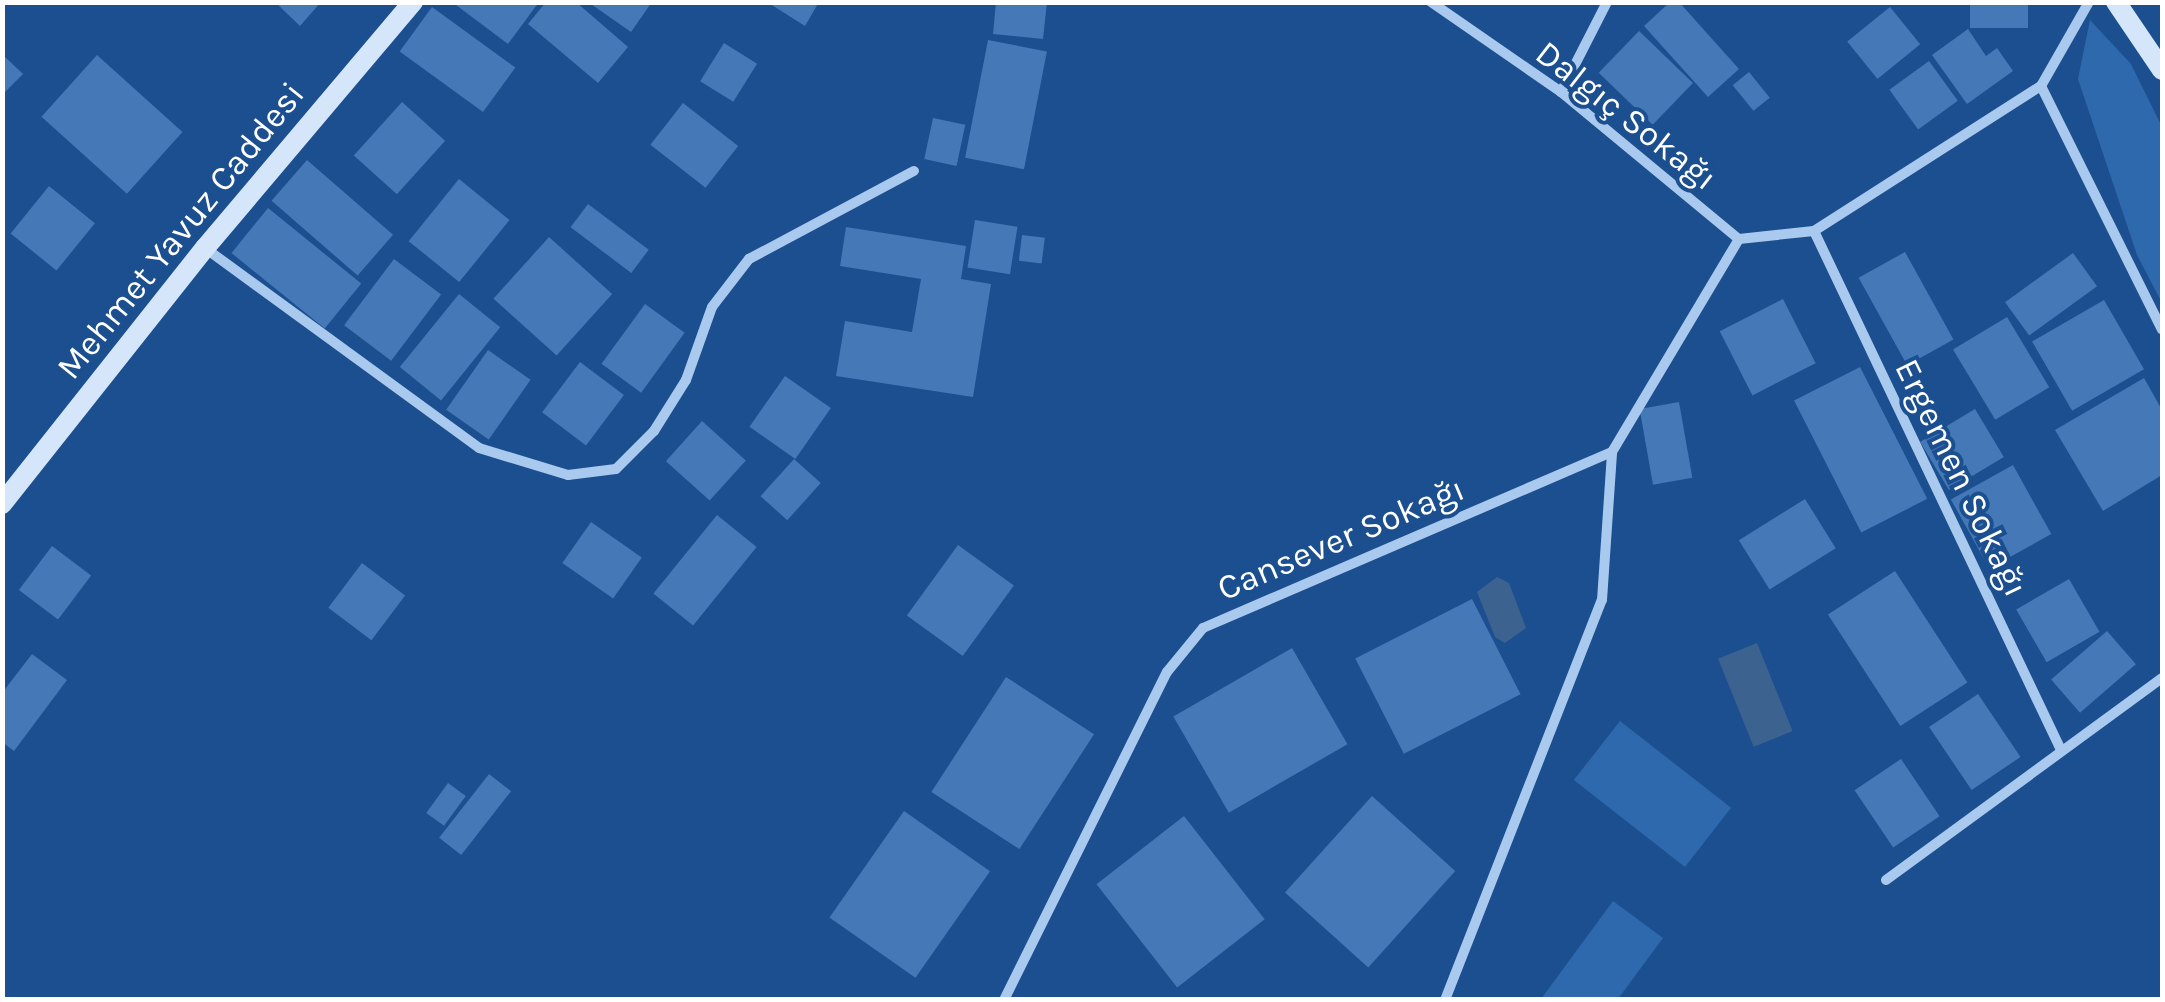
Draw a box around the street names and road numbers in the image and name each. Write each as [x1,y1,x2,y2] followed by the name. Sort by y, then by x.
[1527,32,1725,200] street label: Dalgıç Sokağı
[48,74,314,388] street label: Mehmet Yavuz Caddesi
[1885,352,2037,604] street label: Ergemen Sokağı
[1211,468,1471,610] street label: Cansever Sokağı

